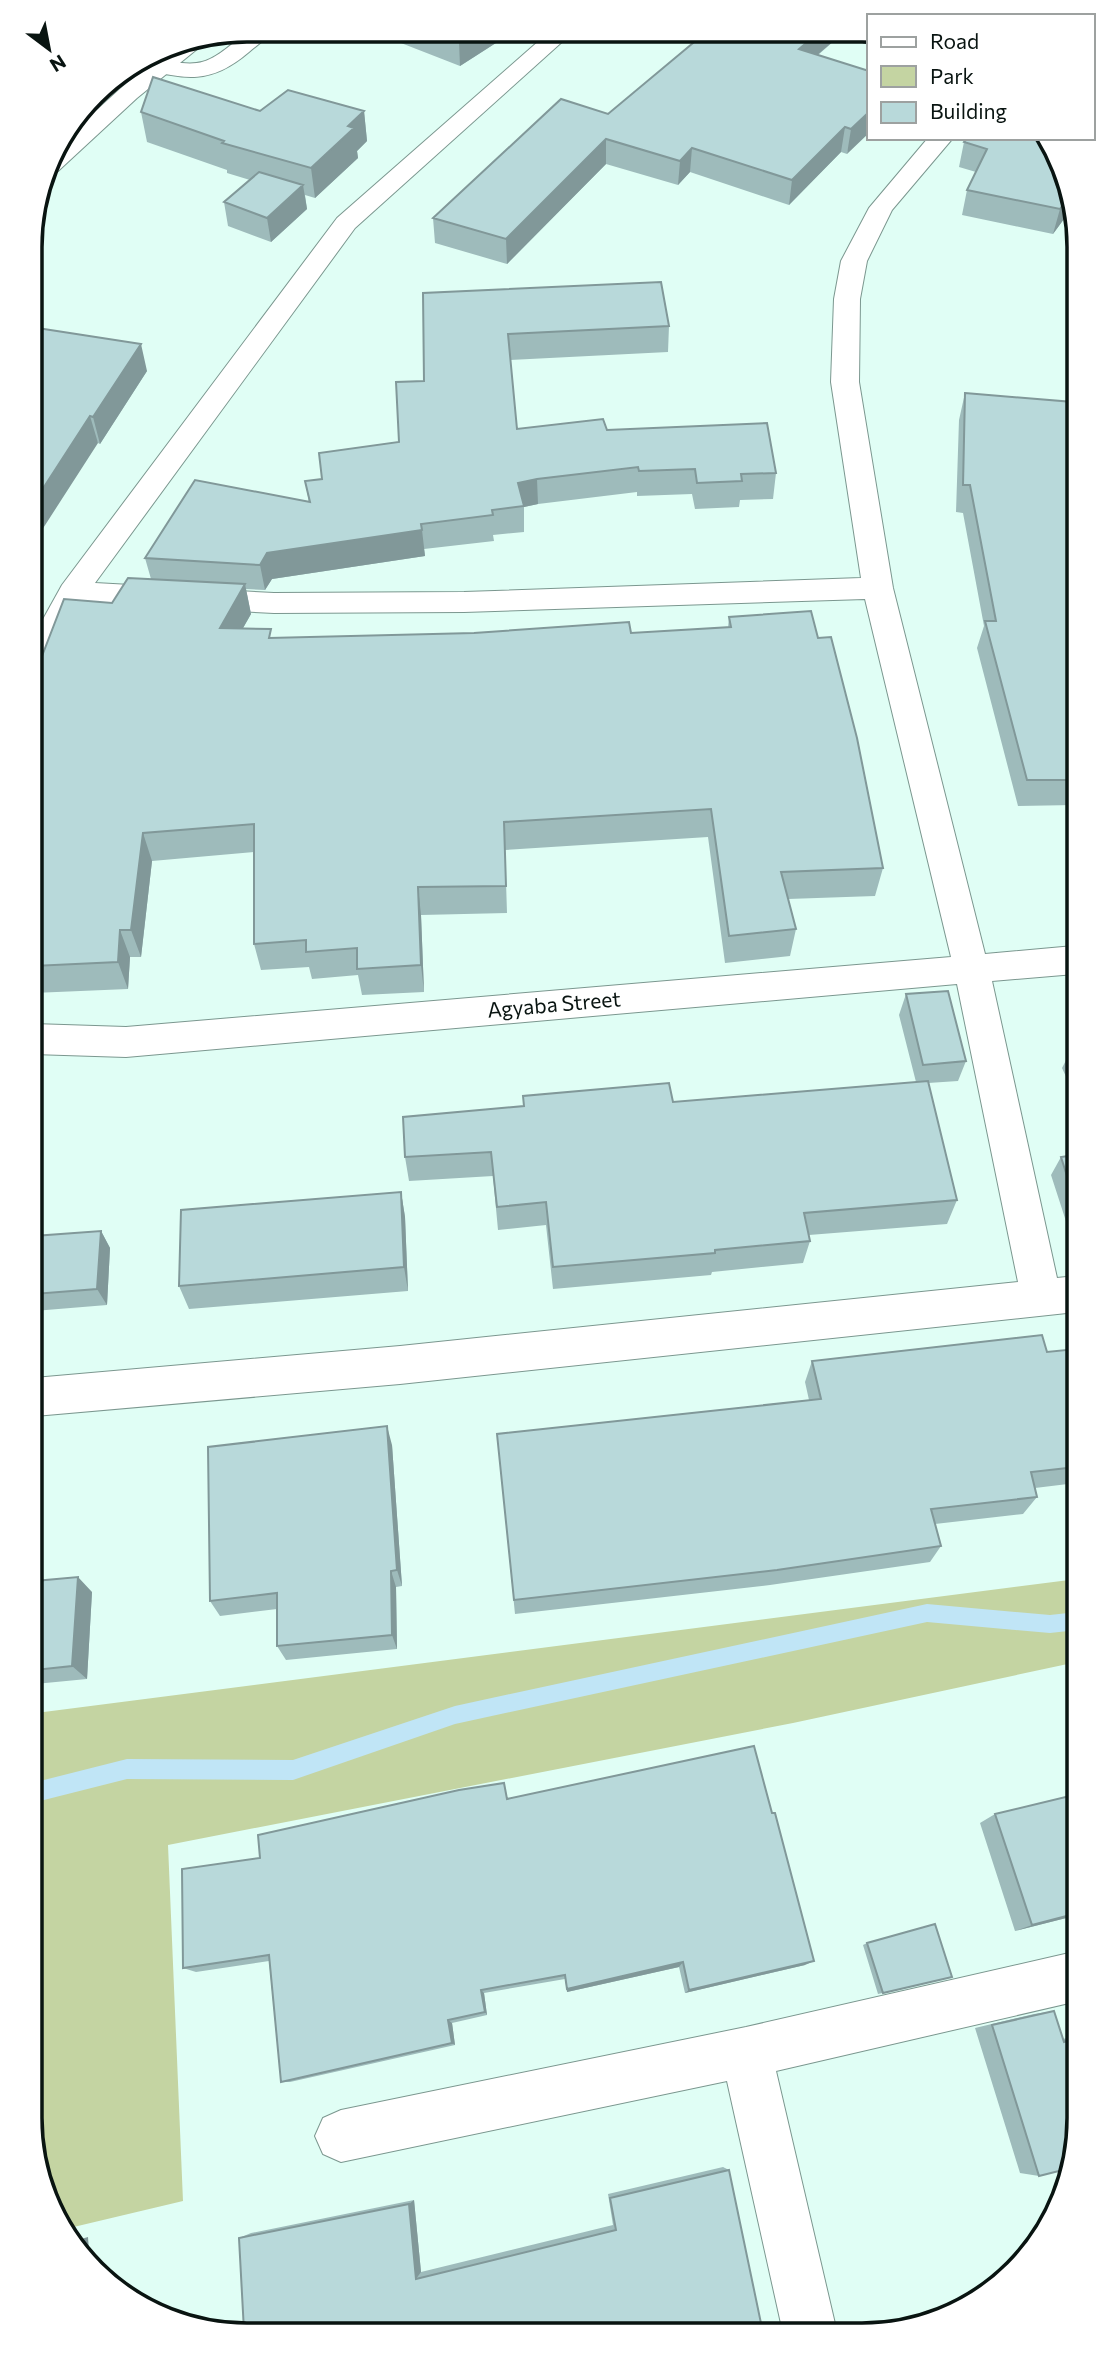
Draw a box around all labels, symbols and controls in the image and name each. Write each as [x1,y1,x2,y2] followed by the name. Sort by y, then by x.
[14,14,84,84] north arrow
[867,14,1095,140] legend
[930,28,979,53] text: Road
[46,50,70,77] text: N
[930,63,974,88] text: Park
[930,98,1007,123] text: Building
[486,985,622,1022] street label: Agyaba Street

